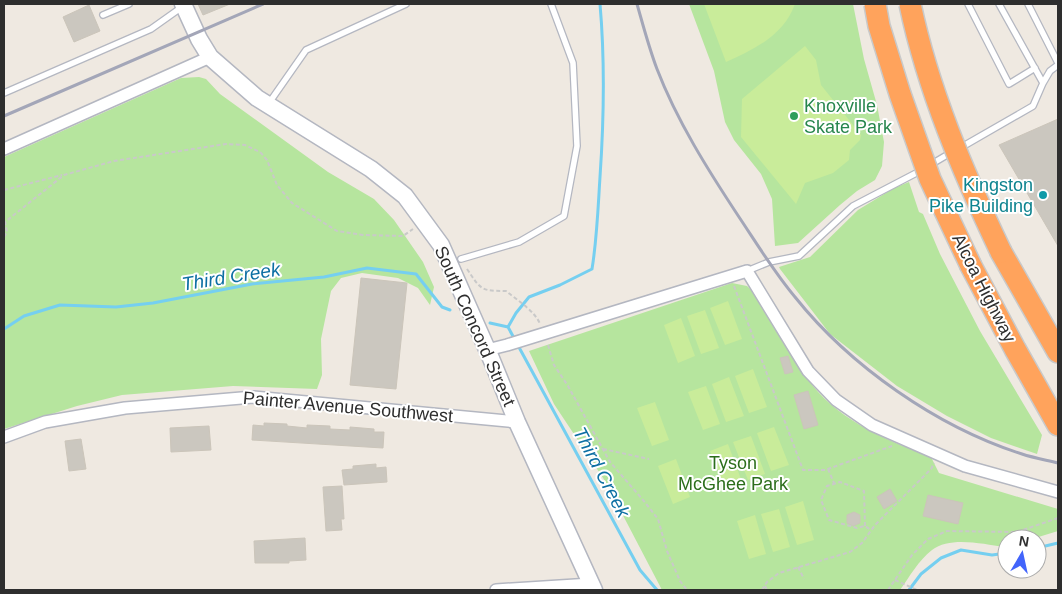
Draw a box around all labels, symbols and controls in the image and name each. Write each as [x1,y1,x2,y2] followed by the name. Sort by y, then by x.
[804,96,893,137] place label: Knoxville Skate Park
[788,110,800,122] marker: Knoxville Skate Park
[929,175,1033,216] place label: Kingston Pike Building
[1037,189,1049,201] marker: Kingston Pike Building
[948,230,1020,346] street label: Alcoa Highway
[431,243,519,409] street label: South Concord Street
[180,258,283,295] water label: Third Creek
[242,388,454,426] street label: Painter Avenue Southwest
[569,423,635,522] water label: Third Creek
[678,453,789,494] park label: Tyson McGhee Park
[997,529,1047,579] north arrow
[1018,532,1030,550] text: N

